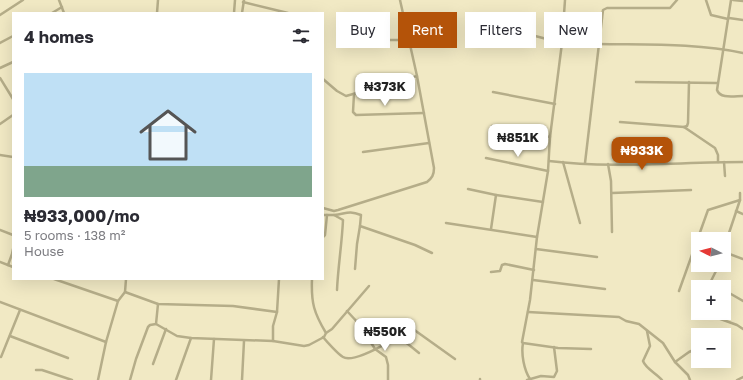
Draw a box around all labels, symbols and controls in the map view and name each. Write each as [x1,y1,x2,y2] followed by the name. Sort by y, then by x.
[336,12,390,48] chip: Buy
[398,12,457,48] chip: Rent
[465,12,536,48] chip: Filters
[544,12,602,48] chip: New
[290,25,312,47] icon: filters
[24,26,94,47] text: 4 homes
[357,73,413,107] pin: ₦373K
[364,78,406,94] text: ₦373K
[132,99,204,171] icon: home
[490,124,546,158] pin: ₦851K
[497,129,539,145] text: ₦851K
[614,137,670,171] pin: ₦933K
[621,142,663,158] text: ₦933K
[24,205,140,226] text: ₦933,000/mo
[24,227,125,243] text: 5 rooms · 138 m²
[691,232,731,272] north arrow
[691,232,731,368] map controls
[24,243,64,259] text: House
[691,280,731,320] button: +
[357,318,413,352] pin: ₦550K
[363,323,407,339] text: ₦550K
[691,328,731,368] button: −

